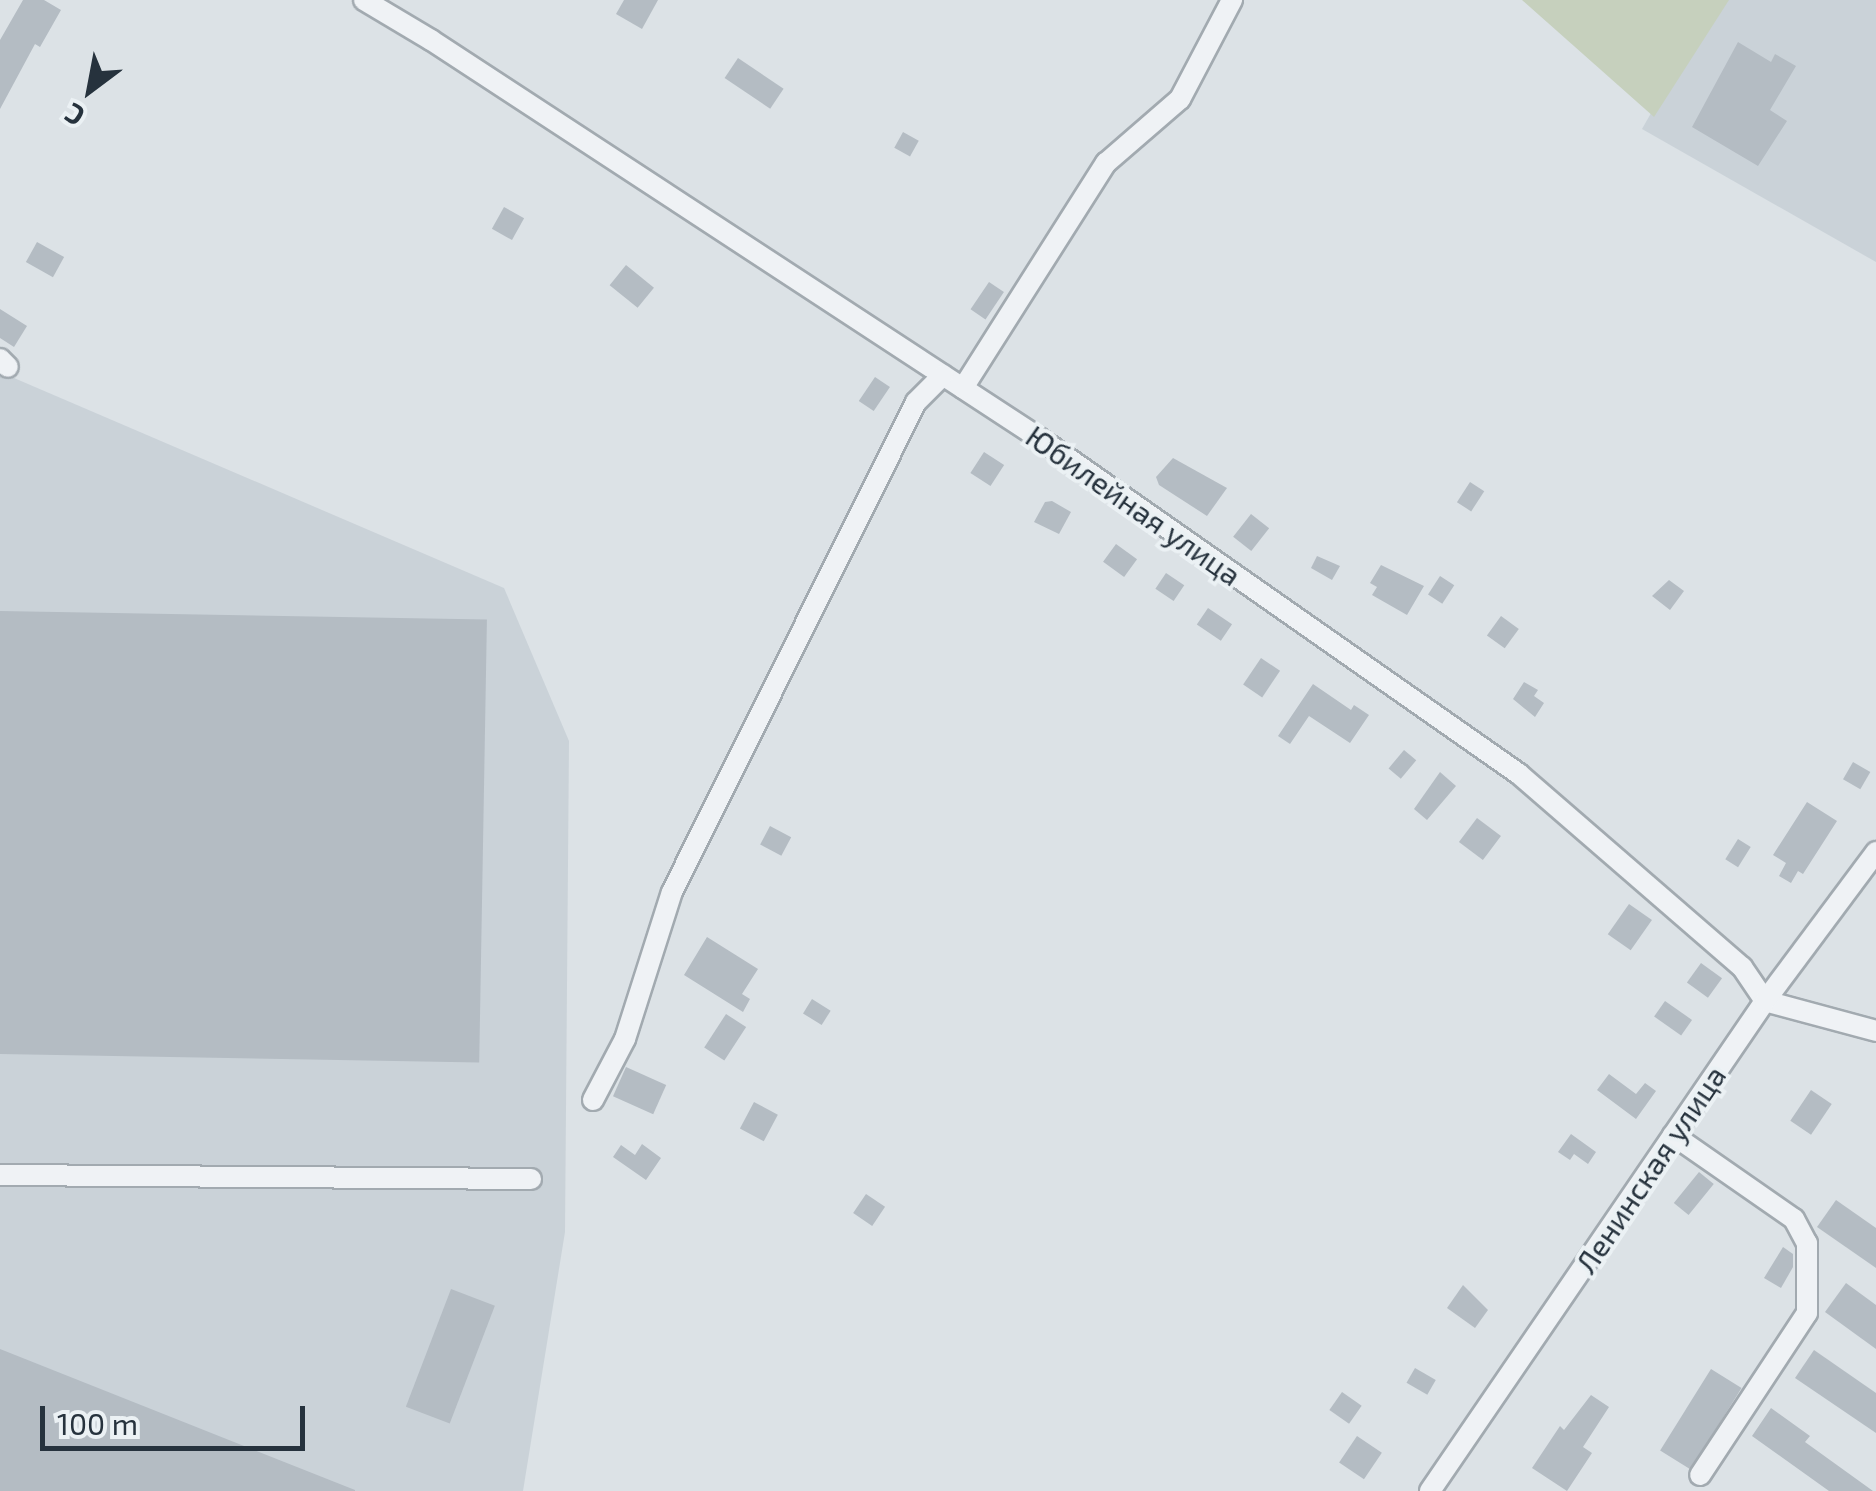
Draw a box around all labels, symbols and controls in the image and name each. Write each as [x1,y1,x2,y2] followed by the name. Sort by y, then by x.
[40,40,140,140] north arrow
[58,97,90,134] text: С
[1020,417,1248,593] street label: Юбилейная улица
[1567,1058,1733,1280] street label: Ленинская улица
[45,1386,310,1448] scale bar
[57,1405,138,1441] text: 100 m

